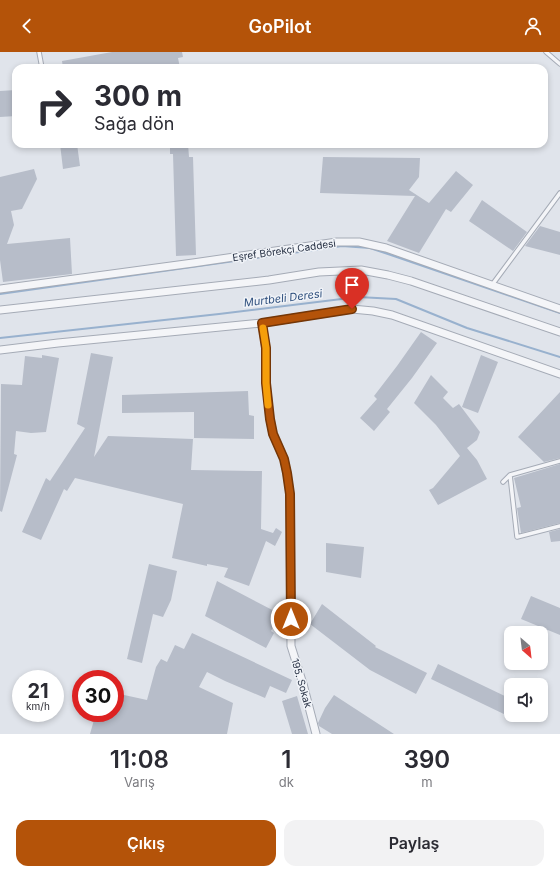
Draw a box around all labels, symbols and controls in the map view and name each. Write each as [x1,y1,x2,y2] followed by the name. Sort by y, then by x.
[16,15,38,37] icon: back
[522,15,544,37] icon: person
[249,16,311,37] text: GoPilot
[94,79,182,113] text: 300 m
[28,80,80,132] icon: right
[94,113,174,134] text: Sağa dön
[232,237,336,263] street label: Eşref Börekçi Caddesi
[335,268,369,309] pin
[341,274,363,296] icon: arrive
[243,286,323,310] water label: Murtbeli Deresi
[270,598,312,640] position arrow
[504,626,548,670] north arrow
[504,626,548,722] map controls
[289,657,315,710] street label: 195. Sokak
[72,670,124,722] speed limit sign: 30
[504,678,548,722] button: sound
[27,679,49,703] text: 21
[26,700,50,712] text: km/h
[110,745,169,774] text: 11:08
[281,745,291,774] text: 1
[404,745,450,774] text: 390
[124,774,155,790] text: Varış
[279,774,294,790] text: dk
[421,774,433,790] text: m
[16,820,276,866] button: Çıkış
[284,820,544,866] button: Paylaş

